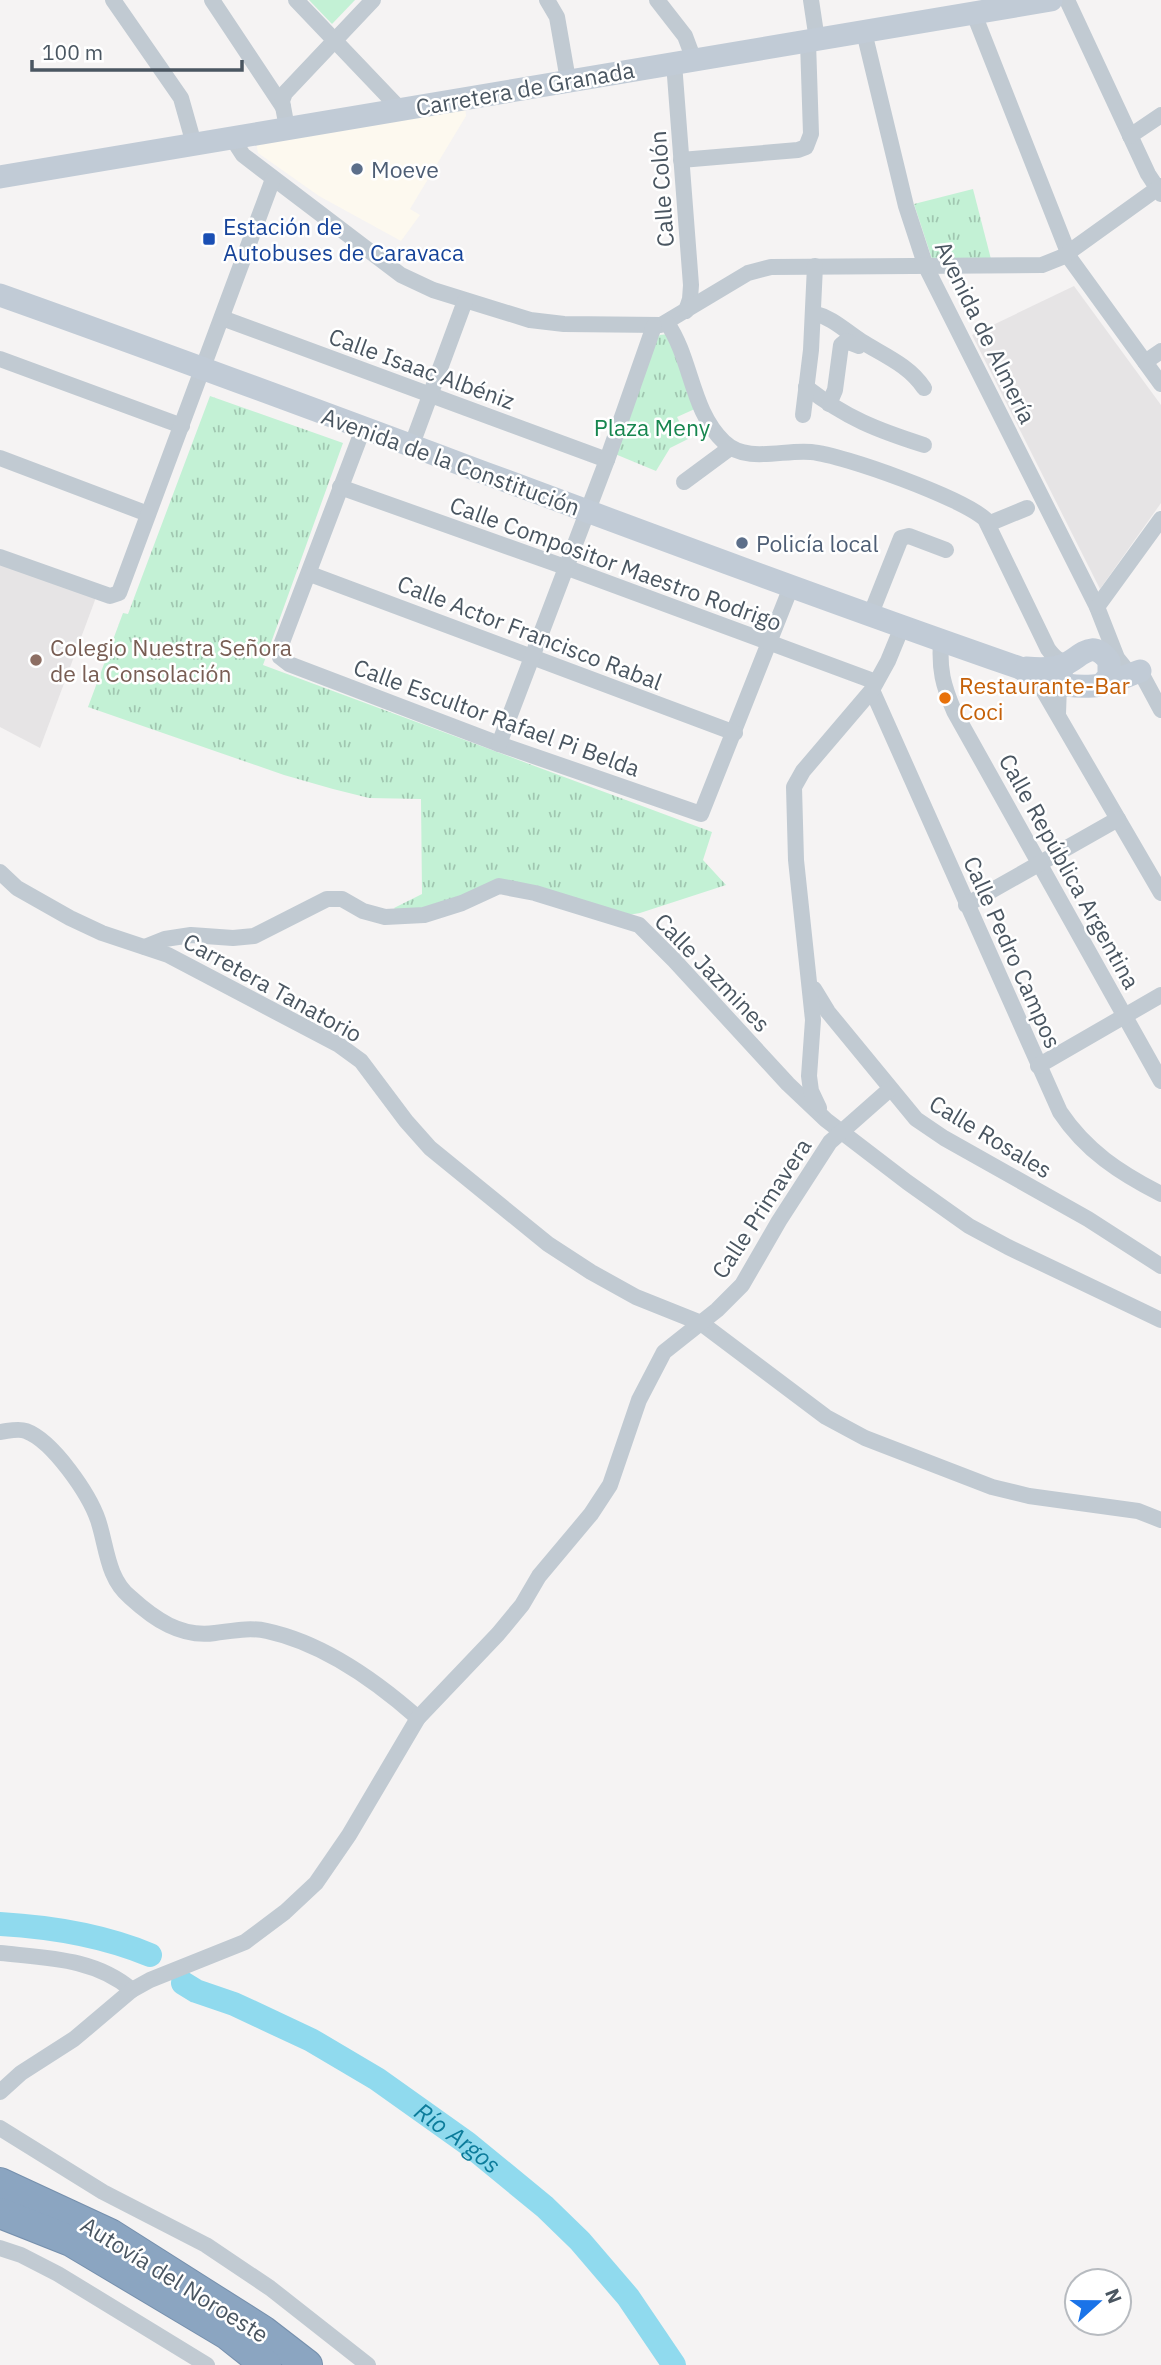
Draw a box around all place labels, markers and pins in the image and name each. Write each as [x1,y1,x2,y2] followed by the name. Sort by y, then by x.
[371,154,439,184] place label: Moeve
[349,161,365,177] marker: Moeve
[223,211,464,267] place label: Estación de Autobuses de Caravaca
[201,231,217,247] marker: Estación de Autobuses de Caravaca
[756,528,879,558] place label: Policía local
[734,535,750,551] marker: Policía local
[50,632,292,688] place label: Colegio Nuestra Señora de la Consolación
[28,652,44,668] marker: Colegio Nuestra Señora de la Consolación
[959,670,1130,726] place label: Restaurante-Bar Coci
[937,690,953,706] marker: Restaurante-Bar Coci

